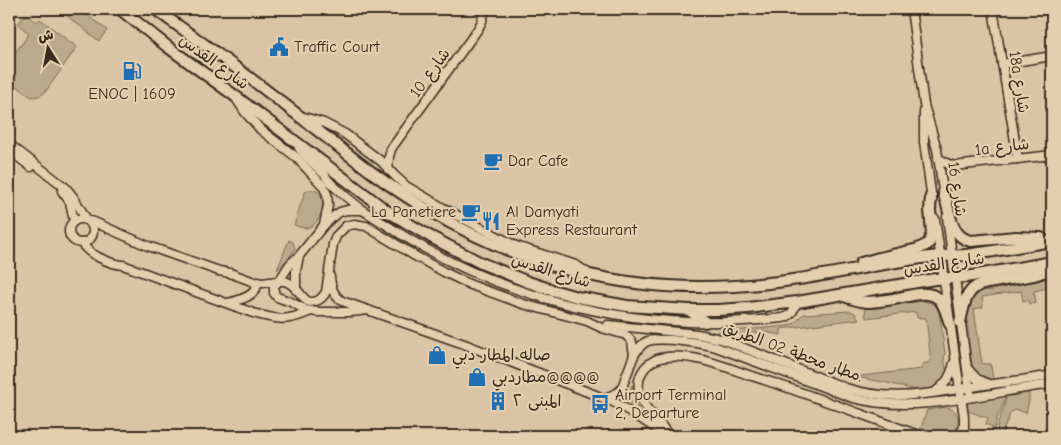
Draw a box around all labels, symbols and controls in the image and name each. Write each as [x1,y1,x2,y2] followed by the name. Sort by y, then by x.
[22,22,72,72] north arrow
[36,26,55,46] text: ش
[175,31,252,95] street label: شارع القدس
[268,36,290,58] public building icon: Traffic Court
[294,38,380,56] place label: Traffic Court
[406,45,455,102] street label: شارع 10
[1003,50,1033,115] street label: 18a شارع
[121,60,143,82] fuel station icon: ENOC | 1609
[88,85,176,103] place label: ENOC | 1609
[974,135,1030,161] street label: 1a شارع
[482,150,504,172] cafe icon: Dar Cafe
[508,152,568,170] place label: Dar Cafe
[942,161,970,218] street label: شارع 16
[460,201,482,223] cafe icon: La Panetiere
[371,203,456,221] place label: La Panetiere
[506,203,637,239] place label: Al Damyati Express Restaurant
[480,210,502,232] restaurant icon: Al Damyati Express Restaurant
[902,249,986,281] street label: شارع القدس
[509,250,593,293] street label: شارع القدس
[721,318,865,386] street label: مطار محطة 02 الطريق.
[426,344,448,366] shop icon: صاله المطار دبي
[452,346,551,369] place label: صاله المطار دبي
[466,366,488,388] shop icon: مطاردبي@@@@
[492,368,600,391] place label: مطاردبي@@@@
[615,386,726,422] place label: Airport Terminal 2, Departure
[487,390,509,412] building icon: المبنى ٢
[513,392,561,411] place label: المبنى ٢
[589,393,611,415] bus stop icon: Airport Terminal 2, Departure

